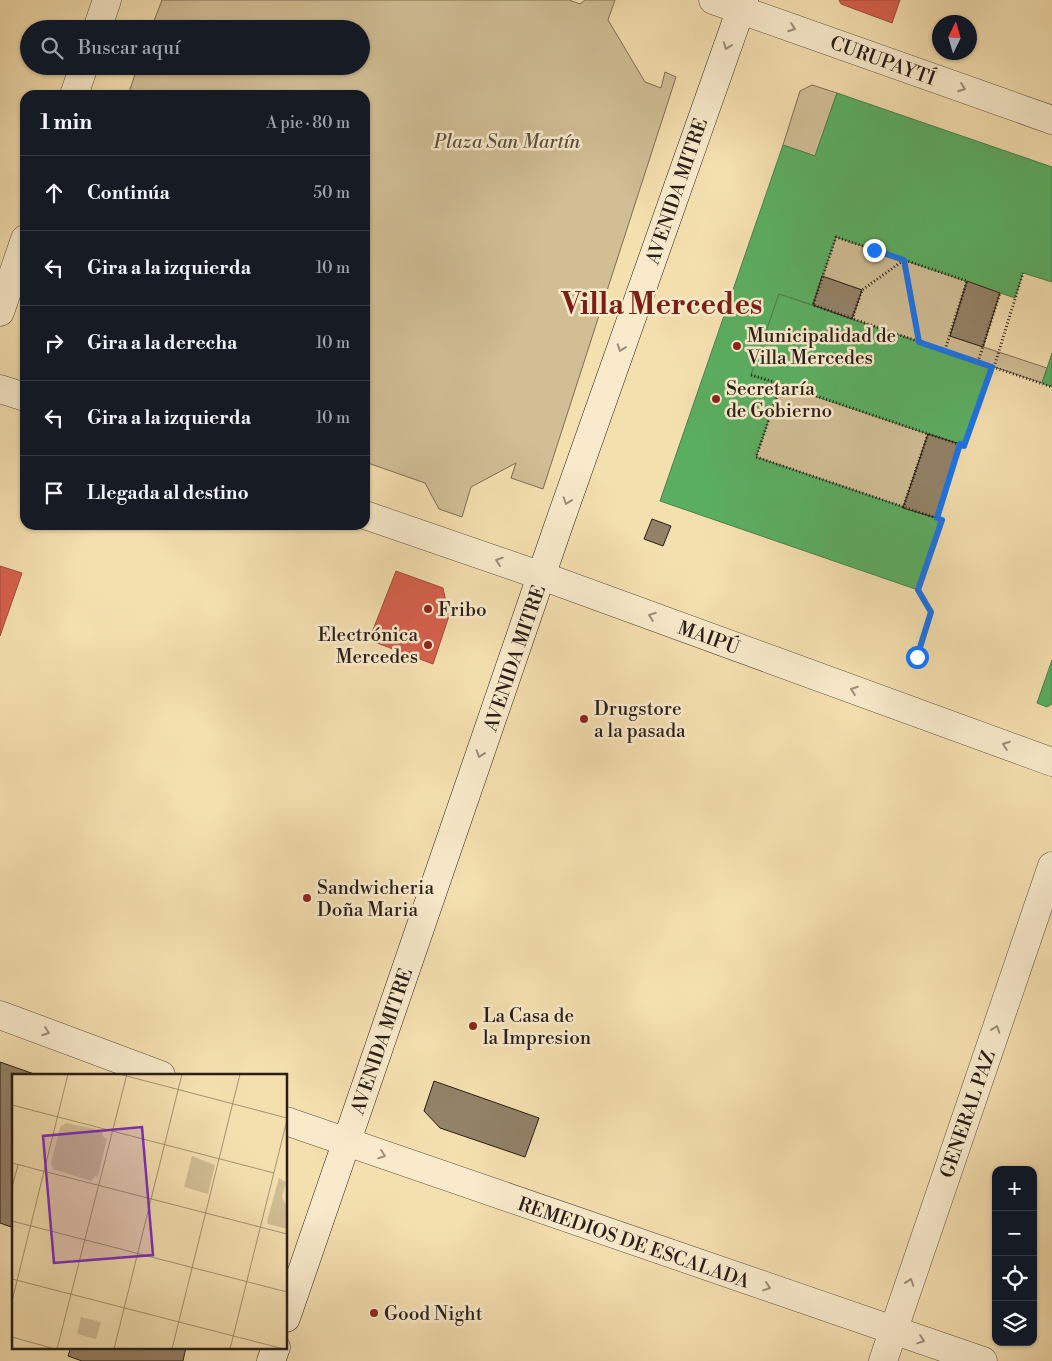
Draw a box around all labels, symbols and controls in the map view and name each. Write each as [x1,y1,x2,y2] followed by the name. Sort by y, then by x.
[932,15,977,60] north arrow
[20,20,370,75] search box
[787,22,796,32] one-way arrow
[827,30,939,91] street label: CURUPAYTÍ
[38,34,66,62] icon: search
[78,36,180,60] text: Buscar aquí
[723,41,733,50] one-way arrow
[957,82,965,92] one-way arrow
[40,110,92,136] text: 1 min
[266,113,350,133] text: A pie · 80 m
[640,115,713,269] street label: AVENIDA MITRE
[433,130,581,154] park label: Plaza San Martín
[40,179,68,207] icon: ahead
[87,181,170,205] text: Continúa
[313,183,350,203] text: 50 m
[863,239,886,262] route end
[40,254,68,282] icon: left
[87,256,251,280] text: Gira a la izquierda
[316,258,350,278] text: 10 m
[561,287,762,323] district label: Villa Mercedes
[746,324,896,370] place label: Municipalidad de Villa Mercedes
[40,329,68,357] icon: right
[87,331,237,355] text: Gira a la derecha
[316,333,350,353] text: 10 m
[731,340,743,352] marker: Municipalidad de Villa Mercedes
[617,343,627,351] one-way arrow
[726,377,832,423] place label: Secretaría de Gobierno
[710,393,722,405] marker: Secretaría de Gobierno
[40,404,68,432] icon: left
[87,406,251,430] text: Gira a la izquierda
[316,408,350,428] text: 10 m
[40,479,68,507] icon: arrive
[87,481,249,505] text: Llegada al destino
[563,496,573,505] one-way arrow
[495,557,503,567] one-way arrow
[478,582,551,736] street label: AVENIDA MITRE
[438,598,487,622] place label: Fribo
[422,603,434,615] marker: Fribo
[648,612,656,622] one-way arrow
[674,615,743,660] street label: MAIPÚ
[318,623,418,669] place label: Electrónica Mercedes
[422,639,434,651] marker: Electrónica Mercedes
[906,646,929,669] route start
[850,686,858,696] one-way arrow
[594,697,686,743] place label: Drugstore a la pasada
[578,713,590,725] marker: Drugstore a la pasada
[1002,741,1011,751] one-way arrow
[476,749,486,758] one-way arrow
[317,876,434,922] place label: Sandwicheria Doña Maria
[301,892,313,904] marker: Sandwicheria Doña Maria
[345,965,418,1119] street label: AVENIDA MITRE
[483,1004,591,1050] place label: La Casa de la Impresion
[467,1020,479,1032] marker: La Casa de la Impresion
[991,1025,1001,1033] one-way arrow
[41,1026,50,1036] one-way arrow
[935,1047,1001,1181] street label: GENERAL PAZ
[12,1074,288,1348] inset map
[377,1149,385,1159] one-way arrow
[992,1166,1037,1346] map controls
[992,1166,1037,1211] button: +
[515,1192,754,1294] street label: REMEDIOS DE ESCALADA
[992,1211,1037,1256] button: −
[992,1256,1037,1301] button: locate
[904,1278,914,1286] one-way arrow
[762,1281,771,1291] one-way arrow
[992,1301,1037,1346] button: layers
[384,1302,483,1326] place label: Good Night
[368,1307,380,1319] marker: Good Night
[916,1334,925,1344] one-way arrow

